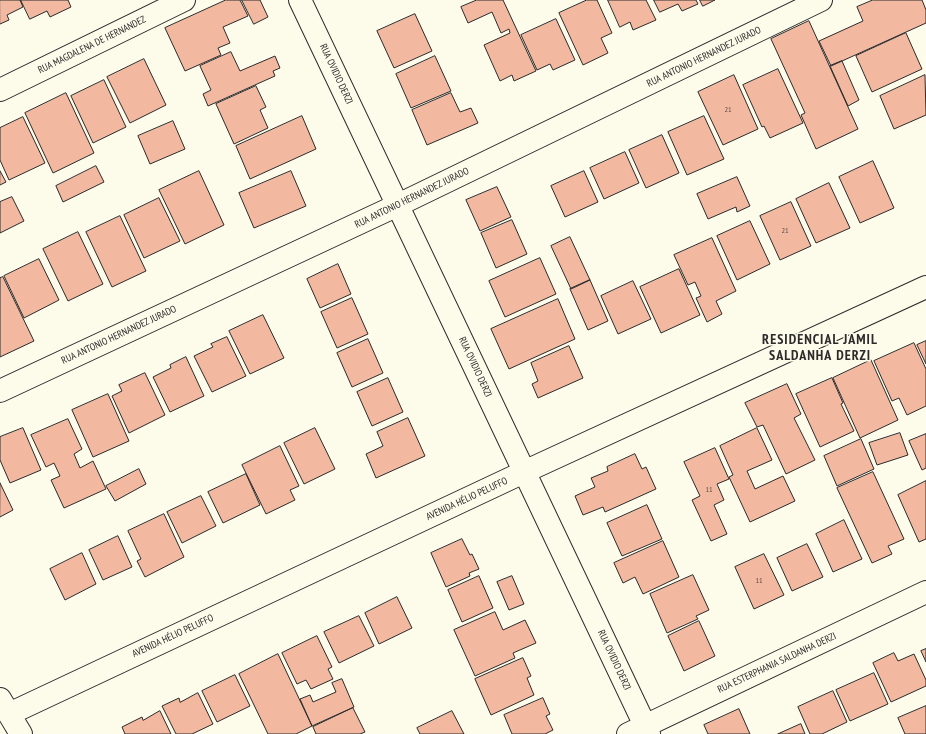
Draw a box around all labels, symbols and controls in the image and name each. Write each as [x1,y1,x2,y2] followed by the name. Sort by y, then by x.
[36,14,148,76] street label: RUA MAGDALENA DE HERNANDEZ
[645,24,763,90] street label: RUA ANTONIO HERNANDEZ JURADO
[317,42,355,106] street label: RUA OVIDIO DERZI
[724,105,732,115] house number: 21
[353,165,471,231] street label: RUA ANTONIO HERNANDEZ JURADO
[781,226,789,236] house number: 21
[60,303,178,367] street label: RUA ANTONIO HERNANDEZ JURADO
[762,332,878,364] district label: RESIDENCIAL JAMIL SALDANHA DERZI
[456,335,494,399] street label: RUA OVIDIO DERZI
[424,475,510,523] street label: AVENIDA HÉLIO PELUFFO
[705,485,713,495] house number: 11
[755,576,763,586] house number: 11
[130,612,216,660] street label: AVENIDA HÉLIO PELUFFO
[595,628,633,692] street label: RUA OVIDIO DERZI
[716,630,838,696] street label: RUA ESTERPHANIA SALDANHA DERZI

